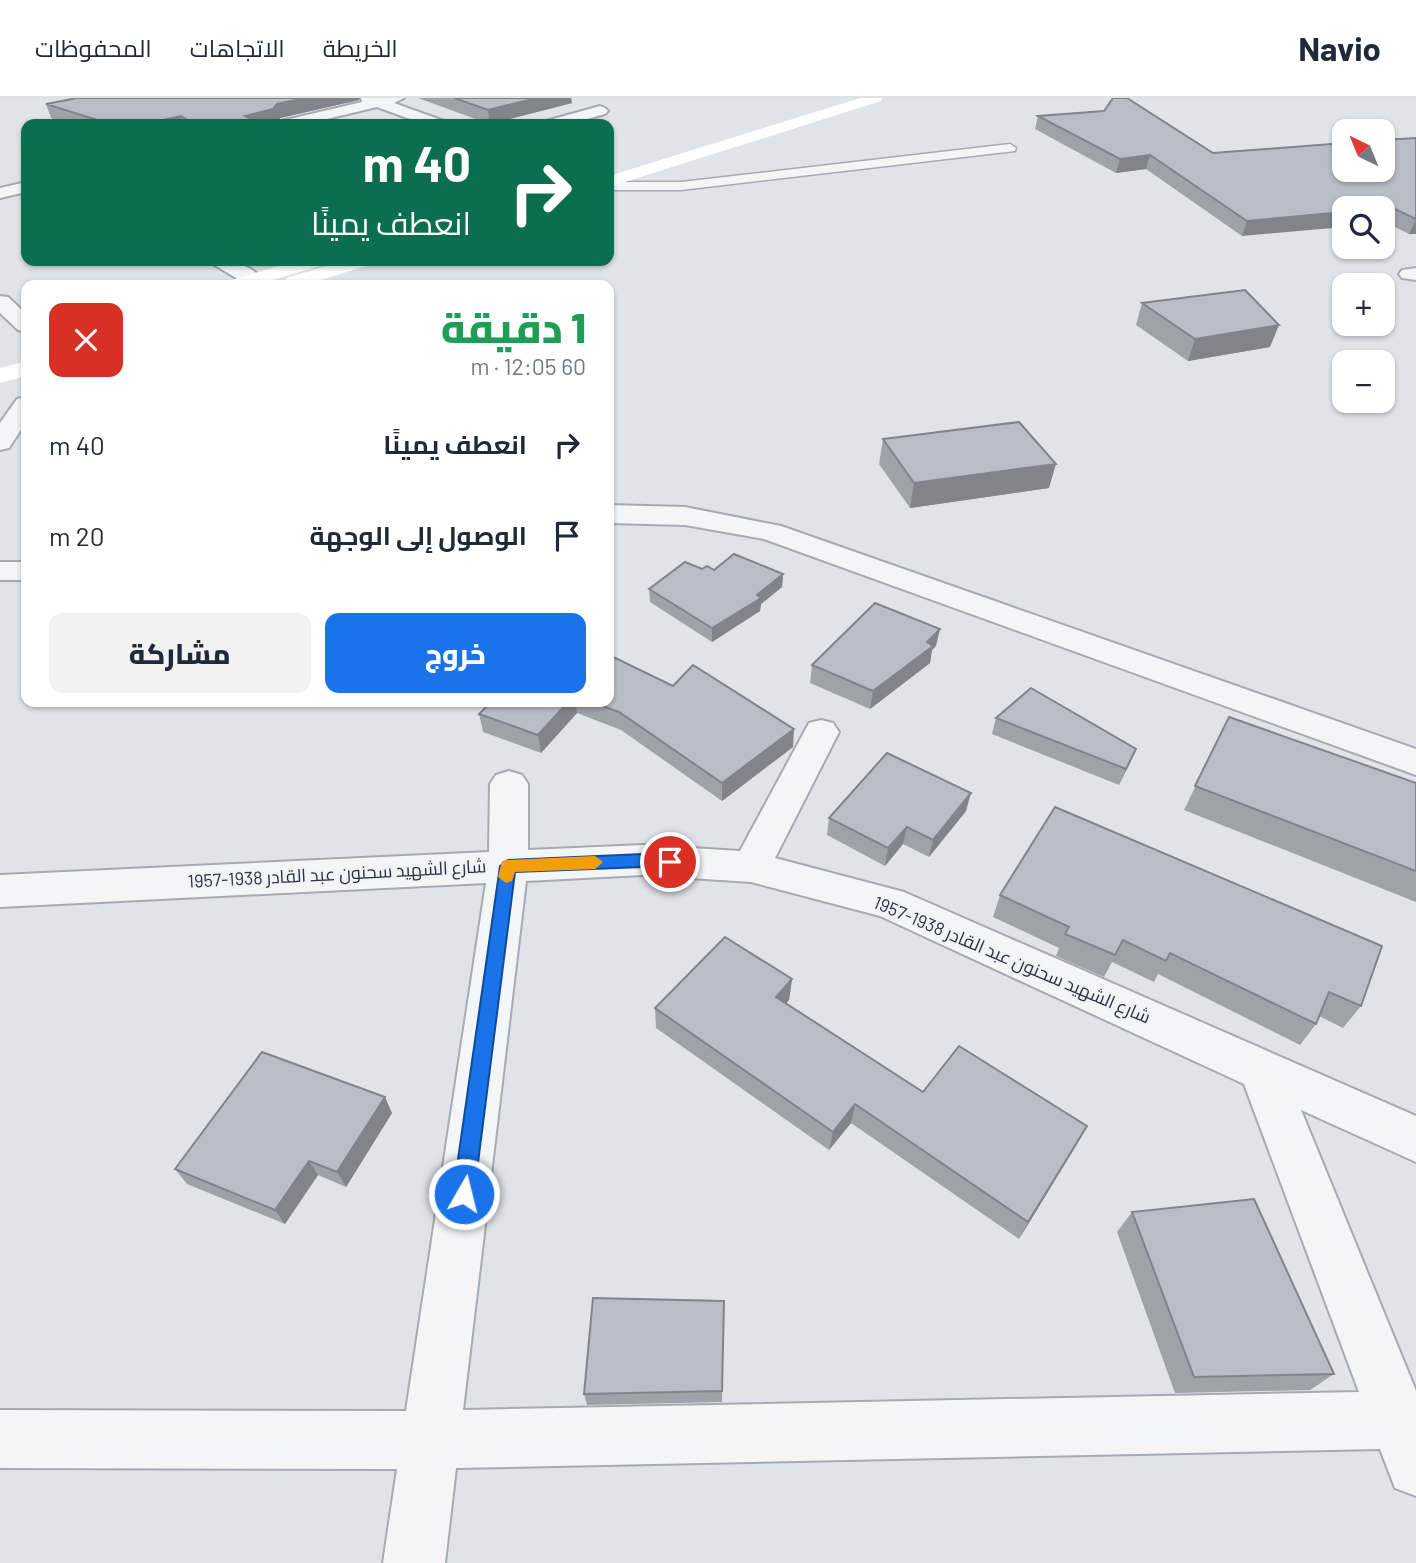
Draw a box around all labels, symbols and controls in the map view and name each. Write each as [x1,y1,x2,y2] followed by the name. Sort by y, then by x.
[1298,28,1381,68] text: Navio
[35,33,152,62] text: المحفوظات
[190,33,285,62] text: الاتجاهات
[323,33,398,62] text: الخريطة
[1332,119,1395,182] north arrow
[1332,119,1395,413] map controls
[363,133,471,192] text: 40 m
[495,147,586,238] icon: right
[1332,196,1395,259] button: search
[311,203,471,241] text: انعطف يمينًا
[1332,273,1395,336] button: +
[441,301,586,351] text: 1 دقيقة
[49,303,123,377] button: close
[1332,350,1395,413] button: −
[471,352,586,380] text: 60 m · 12:05
[548,426,586,464] icon: right
[383,428,527,459] text: انعطف يمينًا
[49,429,105,460] text: 40 m
[548,517,586,555] icon: arrive
[309,519,527,550] text: الوصول إلى الوجهة
[49,520,104,551] text: 20 m
[49,613,311,693] button: مشاركة
[325,613,586,693] button: خروج
[640,832,700,892] pin
[651,843,689,881] icon: arrive
[187,854,487,894] street label: شارع الشهيد سحنون عبد القادر 1938-1957
[870,891,1154,1029] street label: شارع الشهيد سحنون عبد القادر 1938-1957
[427,1157,501,1231] position arrow

